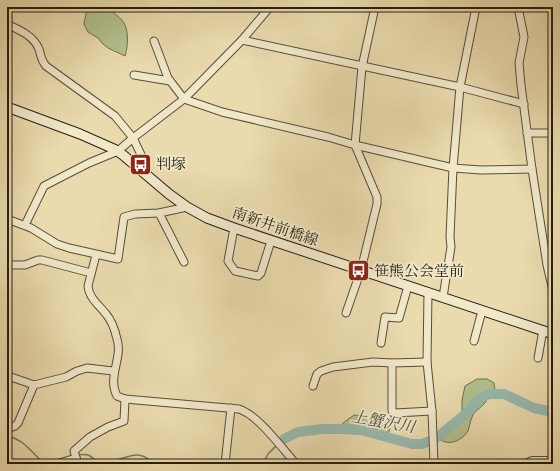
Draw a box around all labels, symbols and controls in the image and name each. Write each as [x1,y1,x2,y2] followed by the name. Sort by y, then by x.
[128,151,154,177] bus stop icon: 判塚
[156,155,186,174] place label: 判塚
[229,203,321,251] street label: 南新井前橋線
[345,258,371,284] bus stop icon: 笹熊公会堂前
[374,262,464,281] place label: 笹熊公会堂前
[350,407,418,438] water label: 上蟹沢川

